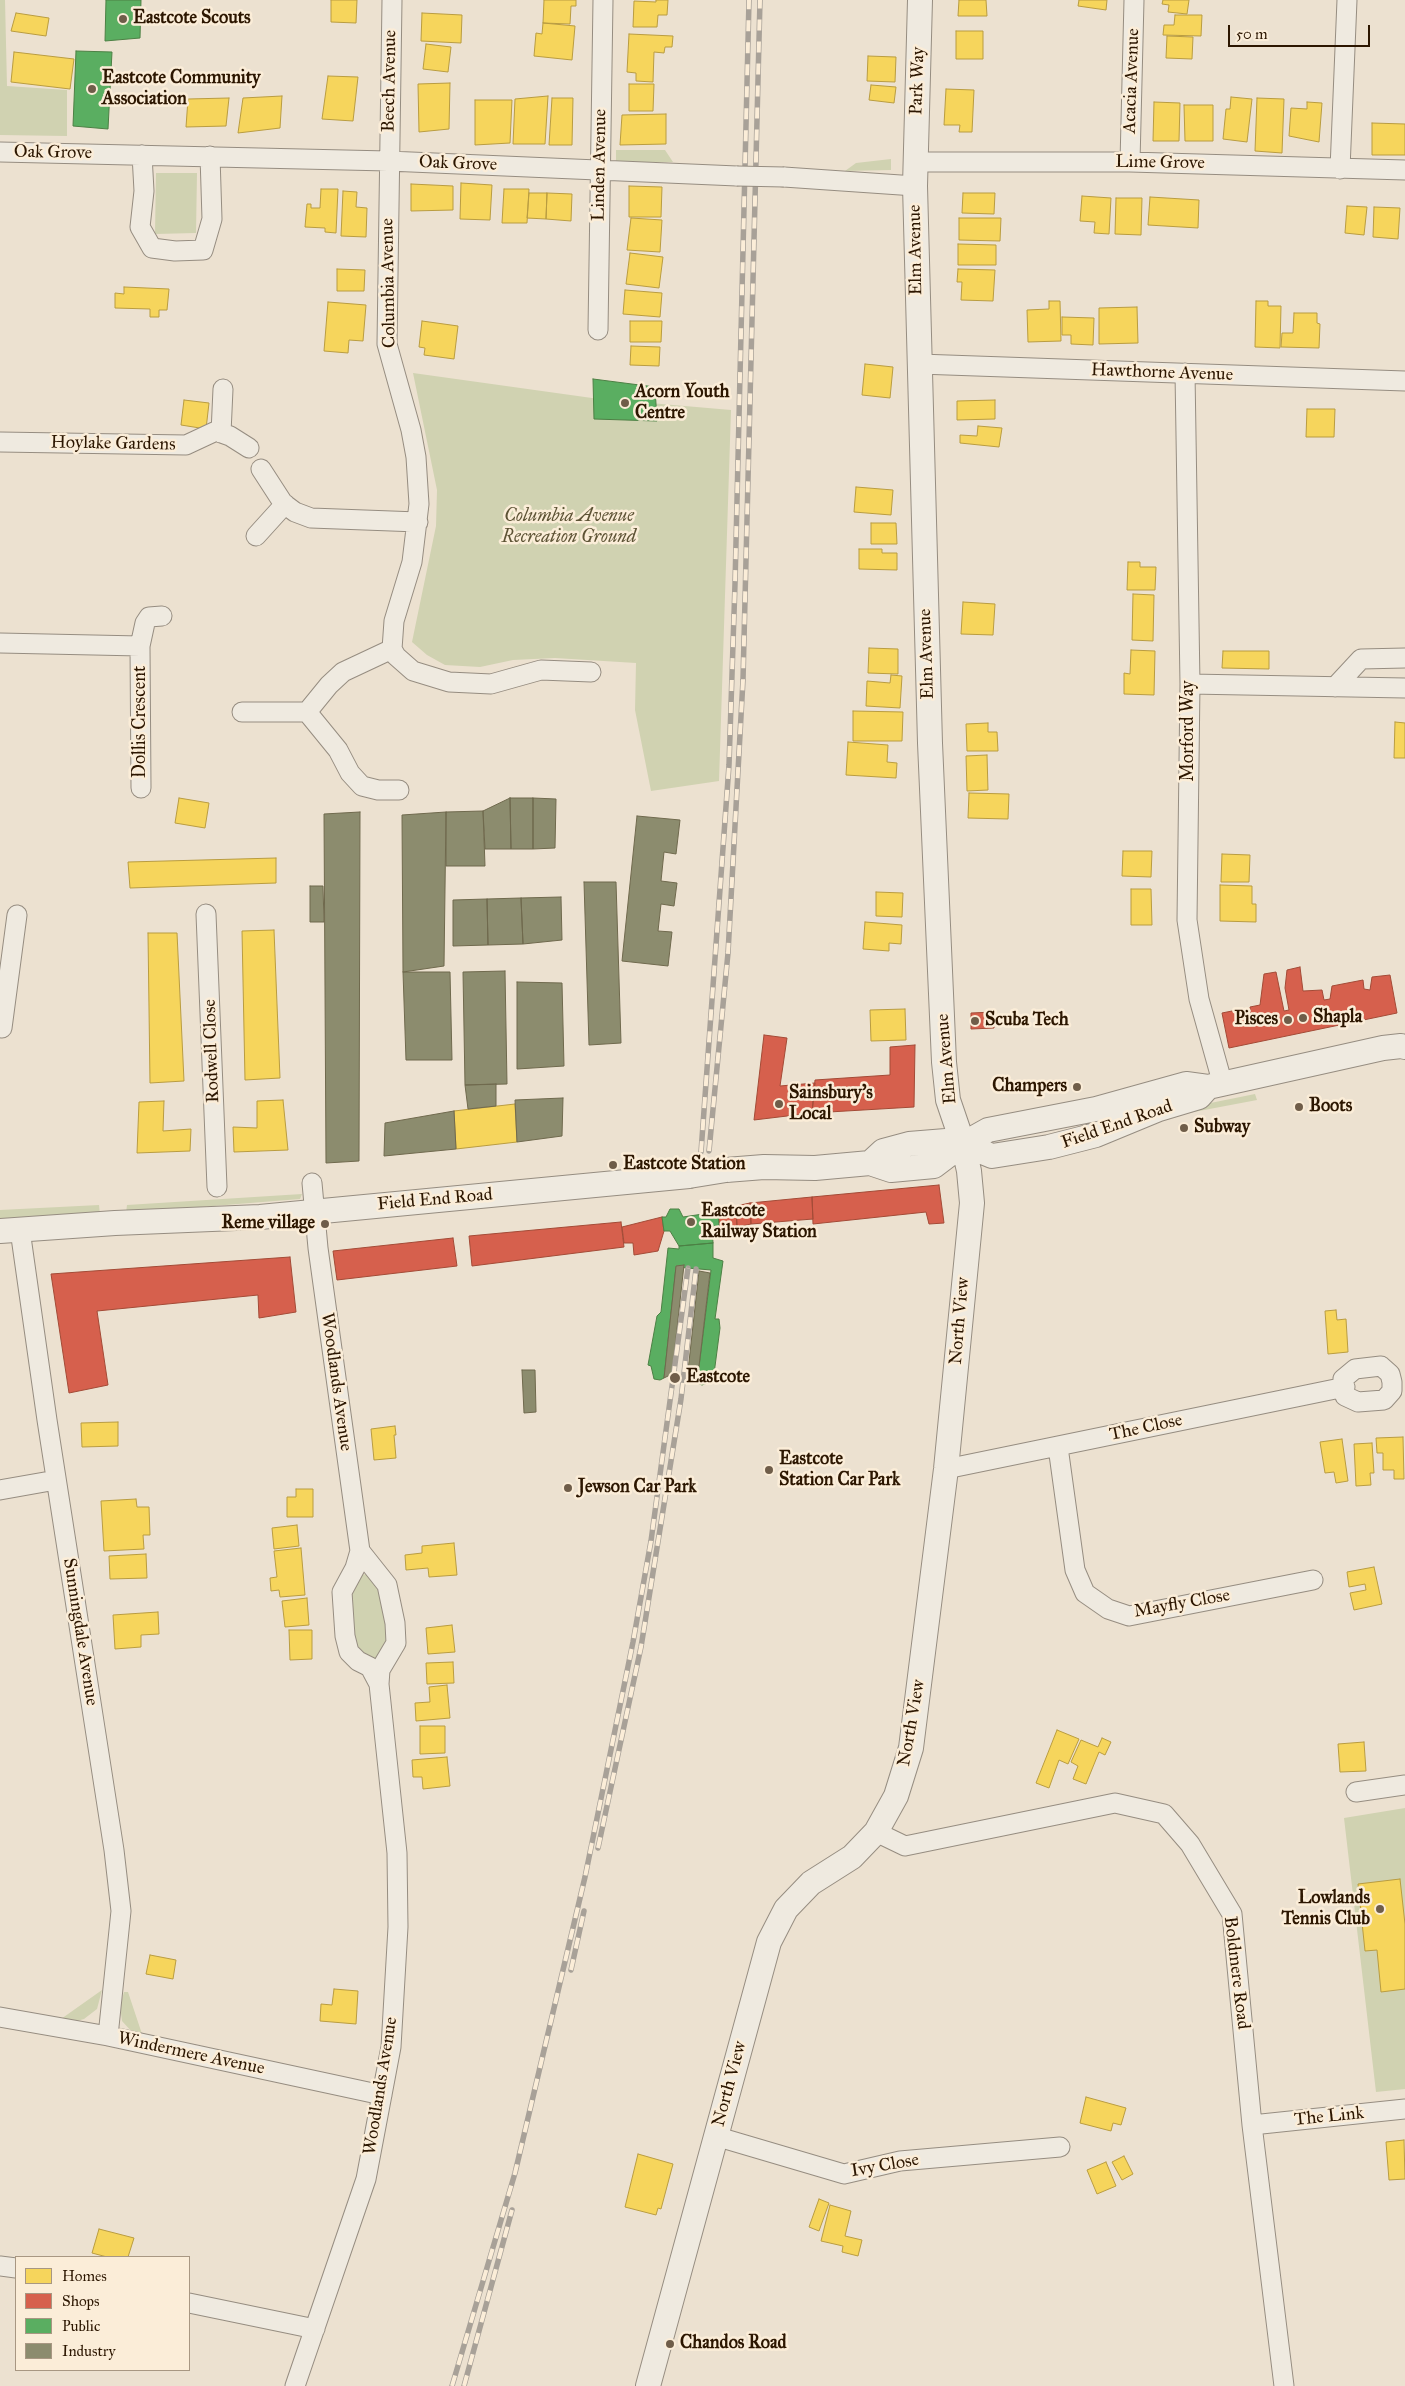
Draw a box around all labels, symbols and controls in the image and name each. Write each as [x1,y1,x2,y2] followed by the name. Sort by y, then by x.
[133,8,251,30] place label: Eastcote Scouts
[117,13,129,25] marker: Eastcote Scouts
[1230,15,1372,47] scale bar
[1236,25,1268,43] text: 50 m
[1119,28,1145,134] street label: Acacia Avenue
[378,30,402,132] street label: Beech Avenue
[906,46,930,116] street label: Park Way
[102,68,261,110] place label: Eastcote Community Association
[86,83,98,95] marker: Eastcote Community Association
[588,109,612,221] street label: Linden Avenue
[14,142,92,164] street label: Oak Grove
[1115,151,1205,175] street label: Lime Grove
[418,152,498,176] street label: Oak Grove
[904,204,928,296] street label: Elm Avenue
[377,218,401,348] street label: Columbia Avenue
[1091,360,1233,386] street label: Hawthorne Avenue
[635,382,730,424] place label: Acorn Youth Centre
[619,397,631,409] marker: Acorn Youth Centre
[50,432,176,456] street label: Hoylake Gardens
[502,506,636,548] park label: Columbia Avenue Recreation Ground
[915,608,939,700] street label: Elm Avenue
[130,666,152,778] street label: Dollis Crescent
[1178,681,1200,781] street label: Morford Way
[199,999,225,1103] street label: Rodwell Close
[1313,1007,1362,1029] place label: Shapla
[1235,1009,1278,1031] place label: Pisces
[985,1010,1069,1032] place label: Scuba Tech
[1297,1012,1309,1024] marker: Shapla
[932,1013,962,1105] street label: Elm Avenue
[1282,1014,1294,1026] marker: Pisces
[969,1015,981,1027] marker: Scuba Tech
[992,1076,1067,1098] place label: Champers
[1071,1081,1083,1093] marker: Champers
[789,1083,873,1126] place label: Sainsbury's Local
[1059,1096,1175,1154] street label: Field End Road
[1309,1096,1352,1118] place label: Boots
[773,1098,785,1110] marker: Sainsbury's Local
[1293,1101,1305,1113] marker: Boots
[1194,1117,1250,1139] place label: Subway
[1178,1122,1190,1134] marker: Subway
[623,1154,745,1176] place label: Eastcote Station
[607,1159,619,1171] marker: Eastcote Station
[376,1184,494,1216] street label: Field End Road
[701,1201,817,1244] place label: Eastcote Railway Station
[222,1213,315,1235] place label: Reme village
[685,1216,697,1228] marker: Eastcote Railway Station
[319,1218,331,1230] marker: Reme village
[945,1276,975,1366] street label: North View
[316,1311,356,1453] street label: Woodlands Avenue
[686,1367,750,1389] place label: Eastcote
[668,1371,682,1385] marker: Eastcote
[1108,1410,1184,1446] street label: The Close
[779,1449,900,1492] place label: Eastcote Station Car Park
[763,1464,775,1476] marker: Eastcote Station Car Park
[578,1477,697,1499] place label: Jewson Car Park
[562,1482,574,1494] marker: Jewson Car Park
[58,1557,102,1707] street label: Sunningdale Avenue
[1132,1585,1232,1623] street label: Mayfly Close
[894,1678,930,1768] street label: North View
[1281,1888,1370,1930] place label: Lowlands Tennis Club
[1374,1903,1386,1915] marker: Lowlands Tennis Club
[1218,1915,1254,2031] street label: Boldmere Road
[359,2015,403,2157] street label: Woodlands Avenue
[116,2028,266,2080] street label: Windermere Avenue
[708,2039,752,2129] street label: North View
[1293,2103,1365,2131] street label: The Link
[849,2149,921,2183] street label: Ivy Close
[15,2256,190,2371] legend
[62,2267,107,2285] text: Homes
[62,2292,100,2310] text: Shops
[62,2317,100,2335] text: Public
[680,2333,787,2355] place label: Chandos Road
[664,2338,676,2350] marker: Chandos Road
[62,2342,116,2360] text: Industry

